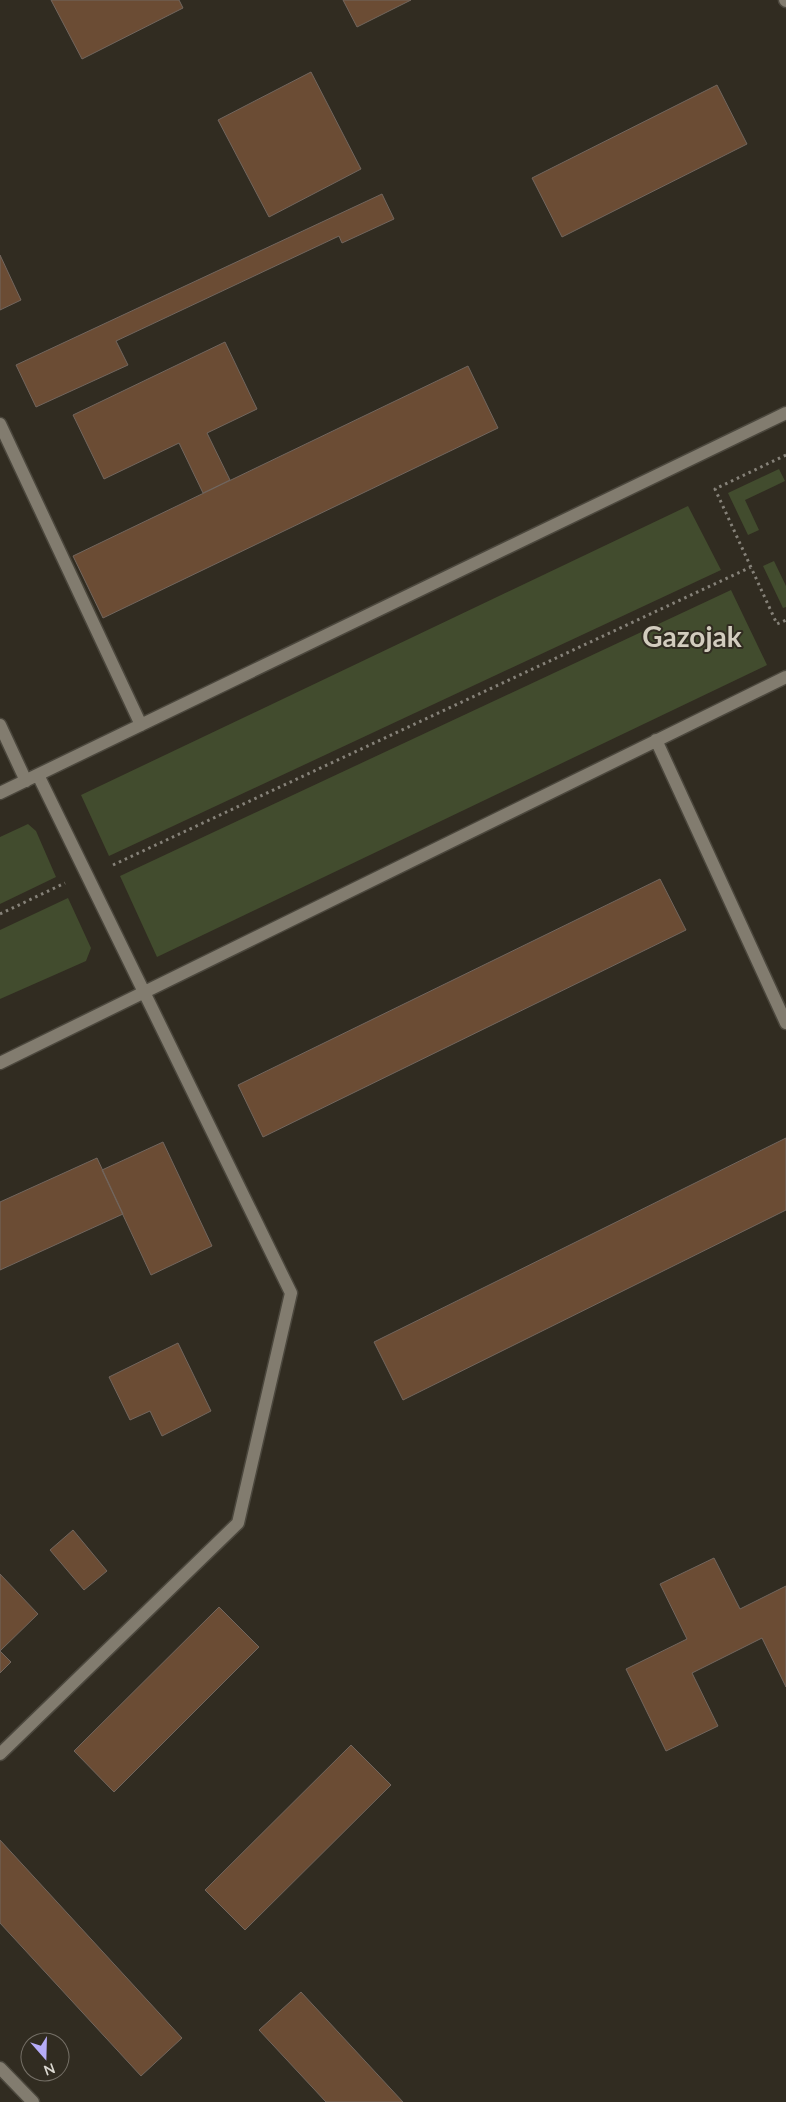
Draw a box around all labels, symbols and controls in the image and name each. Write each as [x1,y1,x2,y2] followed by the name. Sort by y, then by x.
[642,619,742,653] district label: Gazojak
[20,2032,70,2082] north arrow
[42,2060,58,2080] text: N

